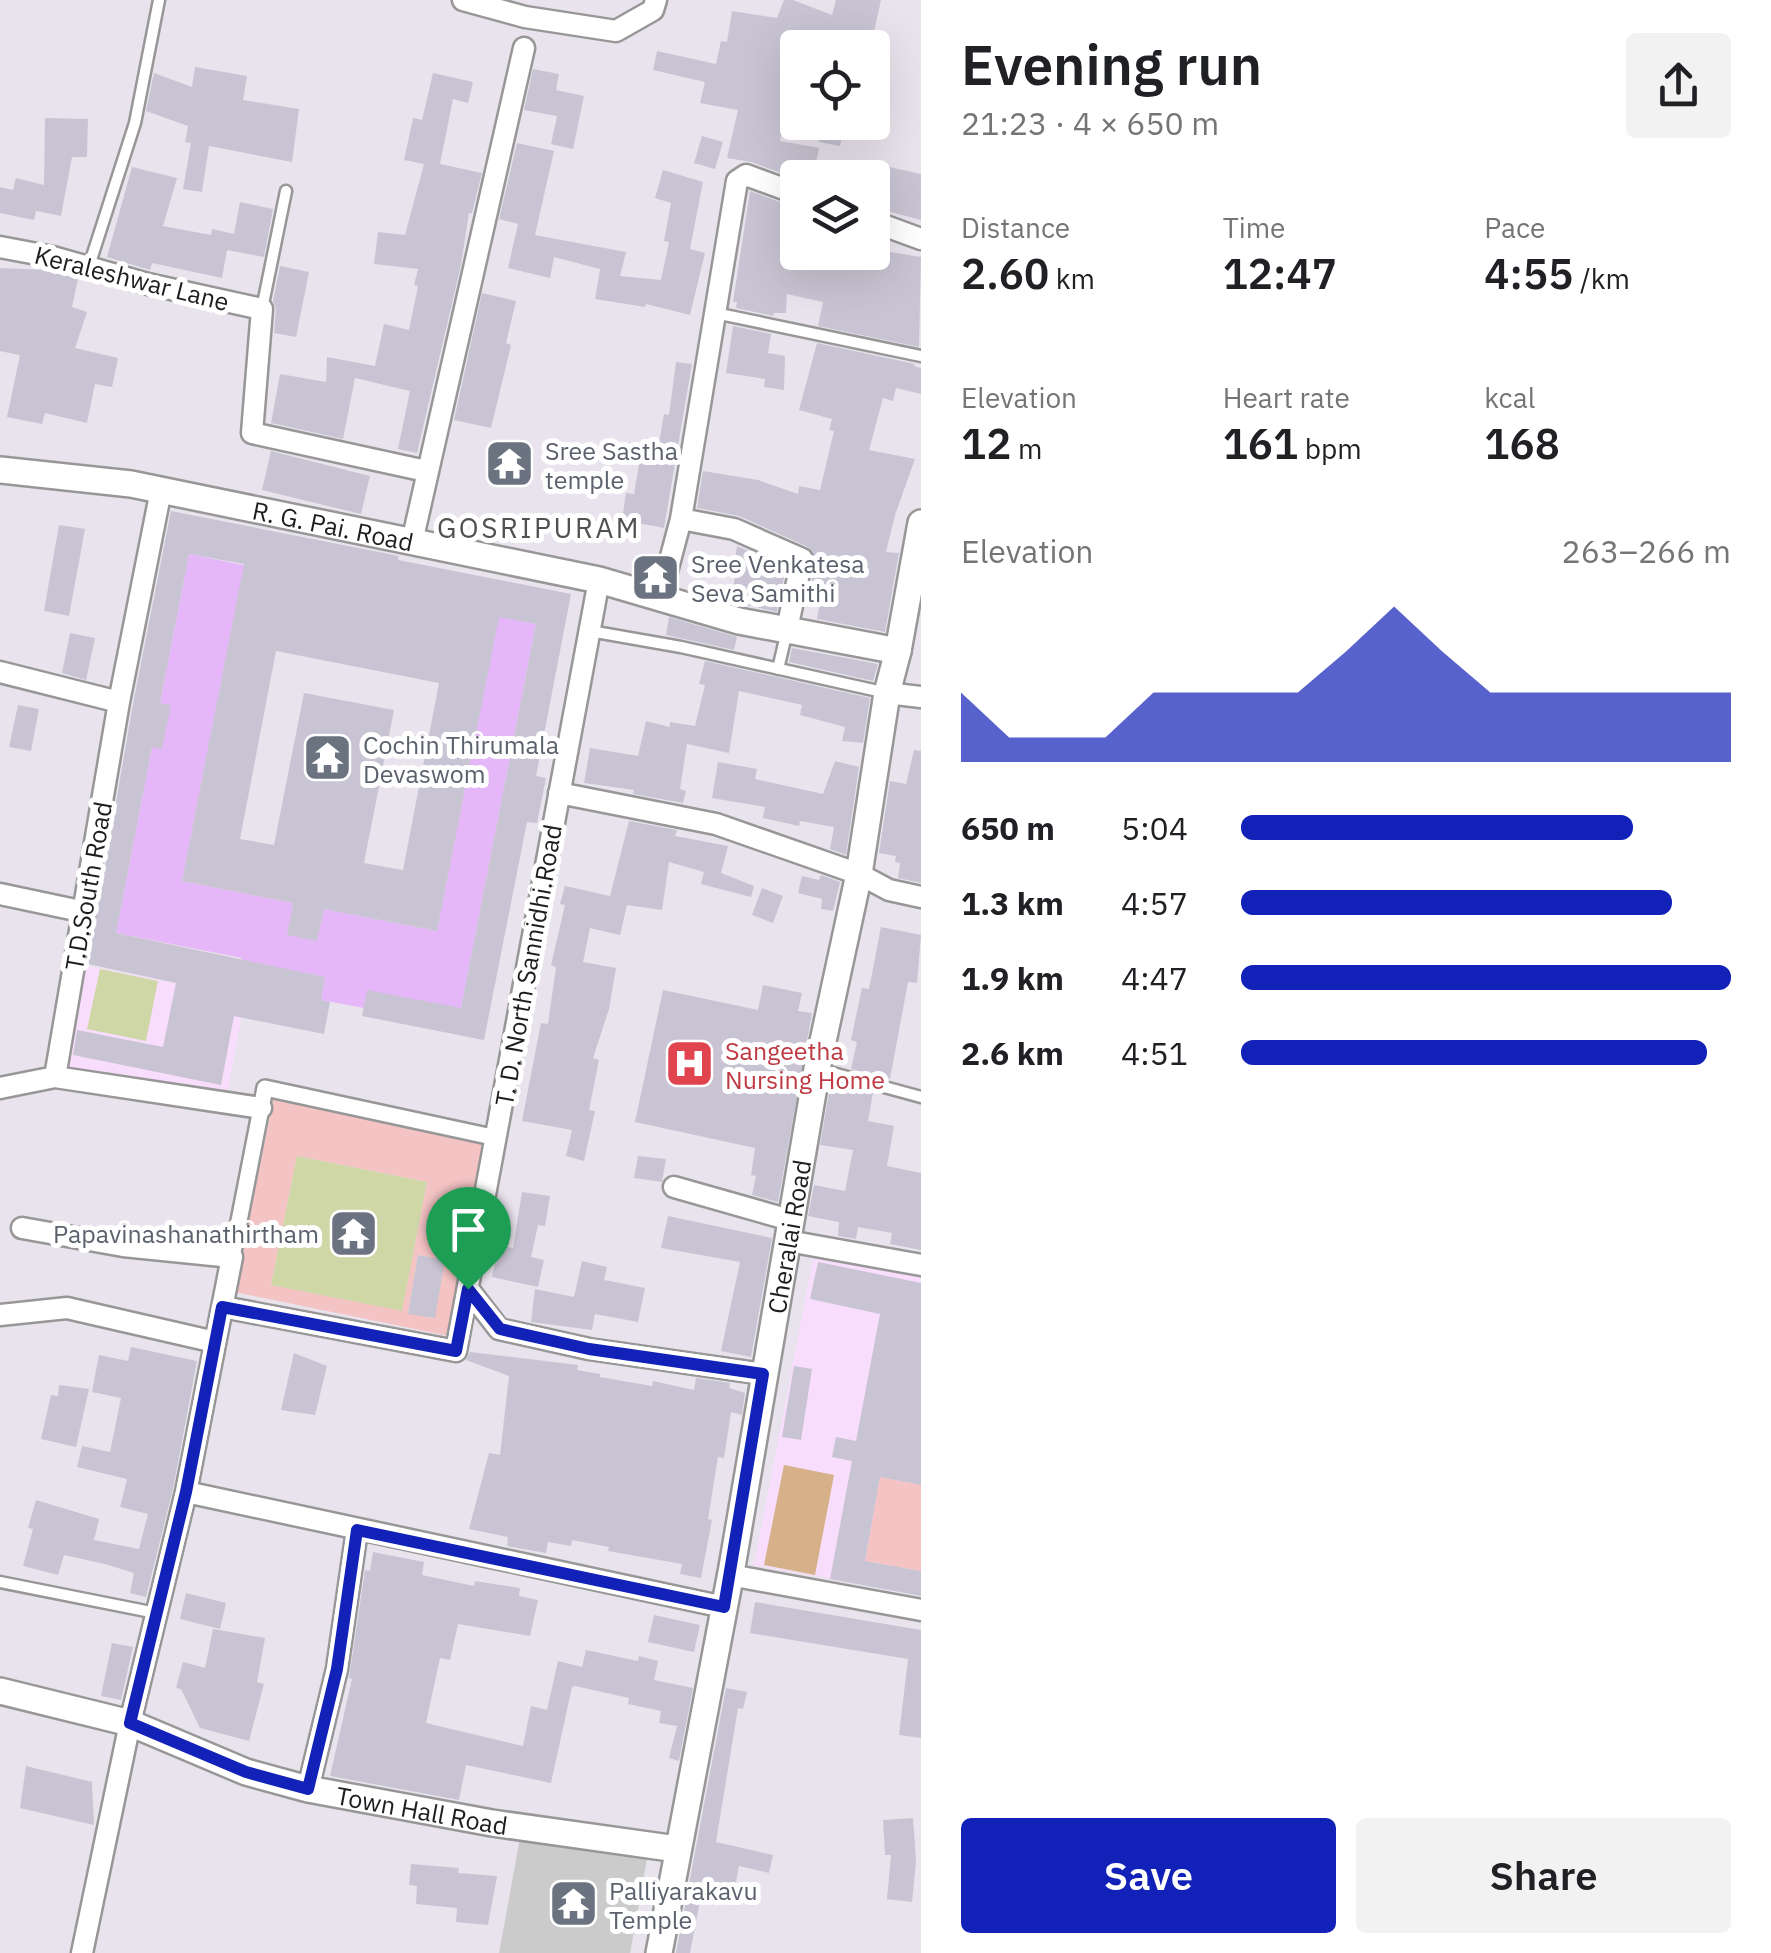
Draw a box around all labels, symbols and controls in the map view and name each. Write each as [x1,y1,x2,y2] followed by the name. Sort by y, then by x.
[961,29,1262,100] text: Evening run
[780,30,890,270] map controls
[780,30,890,140] button: locate
[1626,33,1731,138] button: share
[961,102,1219,144] text: 21:23 · 4 × 650 m
[780,160,890,270] button: layers
[961,209,1070,246] text: Distance
[1223,209,1286,246] text: Time
[1484,209,1545,246] text: Pace
[31,238,233,318] street label: Keraleshwar Lane
[961,246,1049,301] text: 2.60
[1223,246,1337,301] text: 12:47
[1484,246,1573,301] text: 4:55
[1049,260,1095,297] text: km
[1573,260,1630,297] text: /km
[961,379,1077,416] text: Elevation
[1223,379,1350,416] text: Heart rate
[1484,379,1535,416] text: kcal
[961,416,1011,471] text: 12
[1223,416,1298,471] text: 161
[1484,416,1560,471] text: 168
[1011,430,1042,467] text: m
[1298,430,1362,467] text: bpm
[545,434,678,496] place label: Sree Sastha temple
[484,438,536,490] temple icon: Sree Sastha temple
[250,493,417,558] street label: R. G. Pai. Road
[437,509,641,546] district label: GOSRIPURAM
[961,530,1094,572] text: Elevation
[1561,530,1731,572] text: 263–266 m
[691,547,865,609] place label: Sree Venkatesa Seva Samithi
[630,551,682,603] temple icon: Sree Venkatesa Seva Samithi
[363,728,559,790] place label: Cochin Thirumala Devaswom
[302,732,354,784] temple icon: Cochin Thirumala Devaswom
[57,799,119,973] street label: T.D.South Road
[961,807,1055,849] text: 650 m
[1121,807,1188,849] text: 5:04
[487,822,569,1108] street label: T. D. North Sannidhi.Road
[961,882,1064,924] text: 1.3 km
[1121,882,1188,924] text: 4:57
[961,957,1064,999] text: 1.9 km
[1121,957,1188,999] text: 4:47
[961,1032,1064,1074] text: 2.6 km
[1121,1032,1188,1074] text: 4:51
[725,1034,885,1096] place label: Sangeetha Nursing Home
[664,1038,716,1090] hospital icon: Sangeetha Nursing Home
[759,1157,818,1316] street label: Cheralai Road
[426,1187,511,1290] pin
[441,1202,496,1257] icon: arrive
[328,1207,380,1259] temple icon: Papavinashanathirtham
[53,1217,319,1250] place label: Papavinashanathirtham
[333,1778,510,1842] street label: Town Hall Road
[961,1818,1336,1933] button: Save
[1356,1818,1731,1933] button: Share
[609,1874,758,1936] place label: Palliyarakavu Temple
[548,1878,600,1930] temple icon: Palliyarakavu Temple

